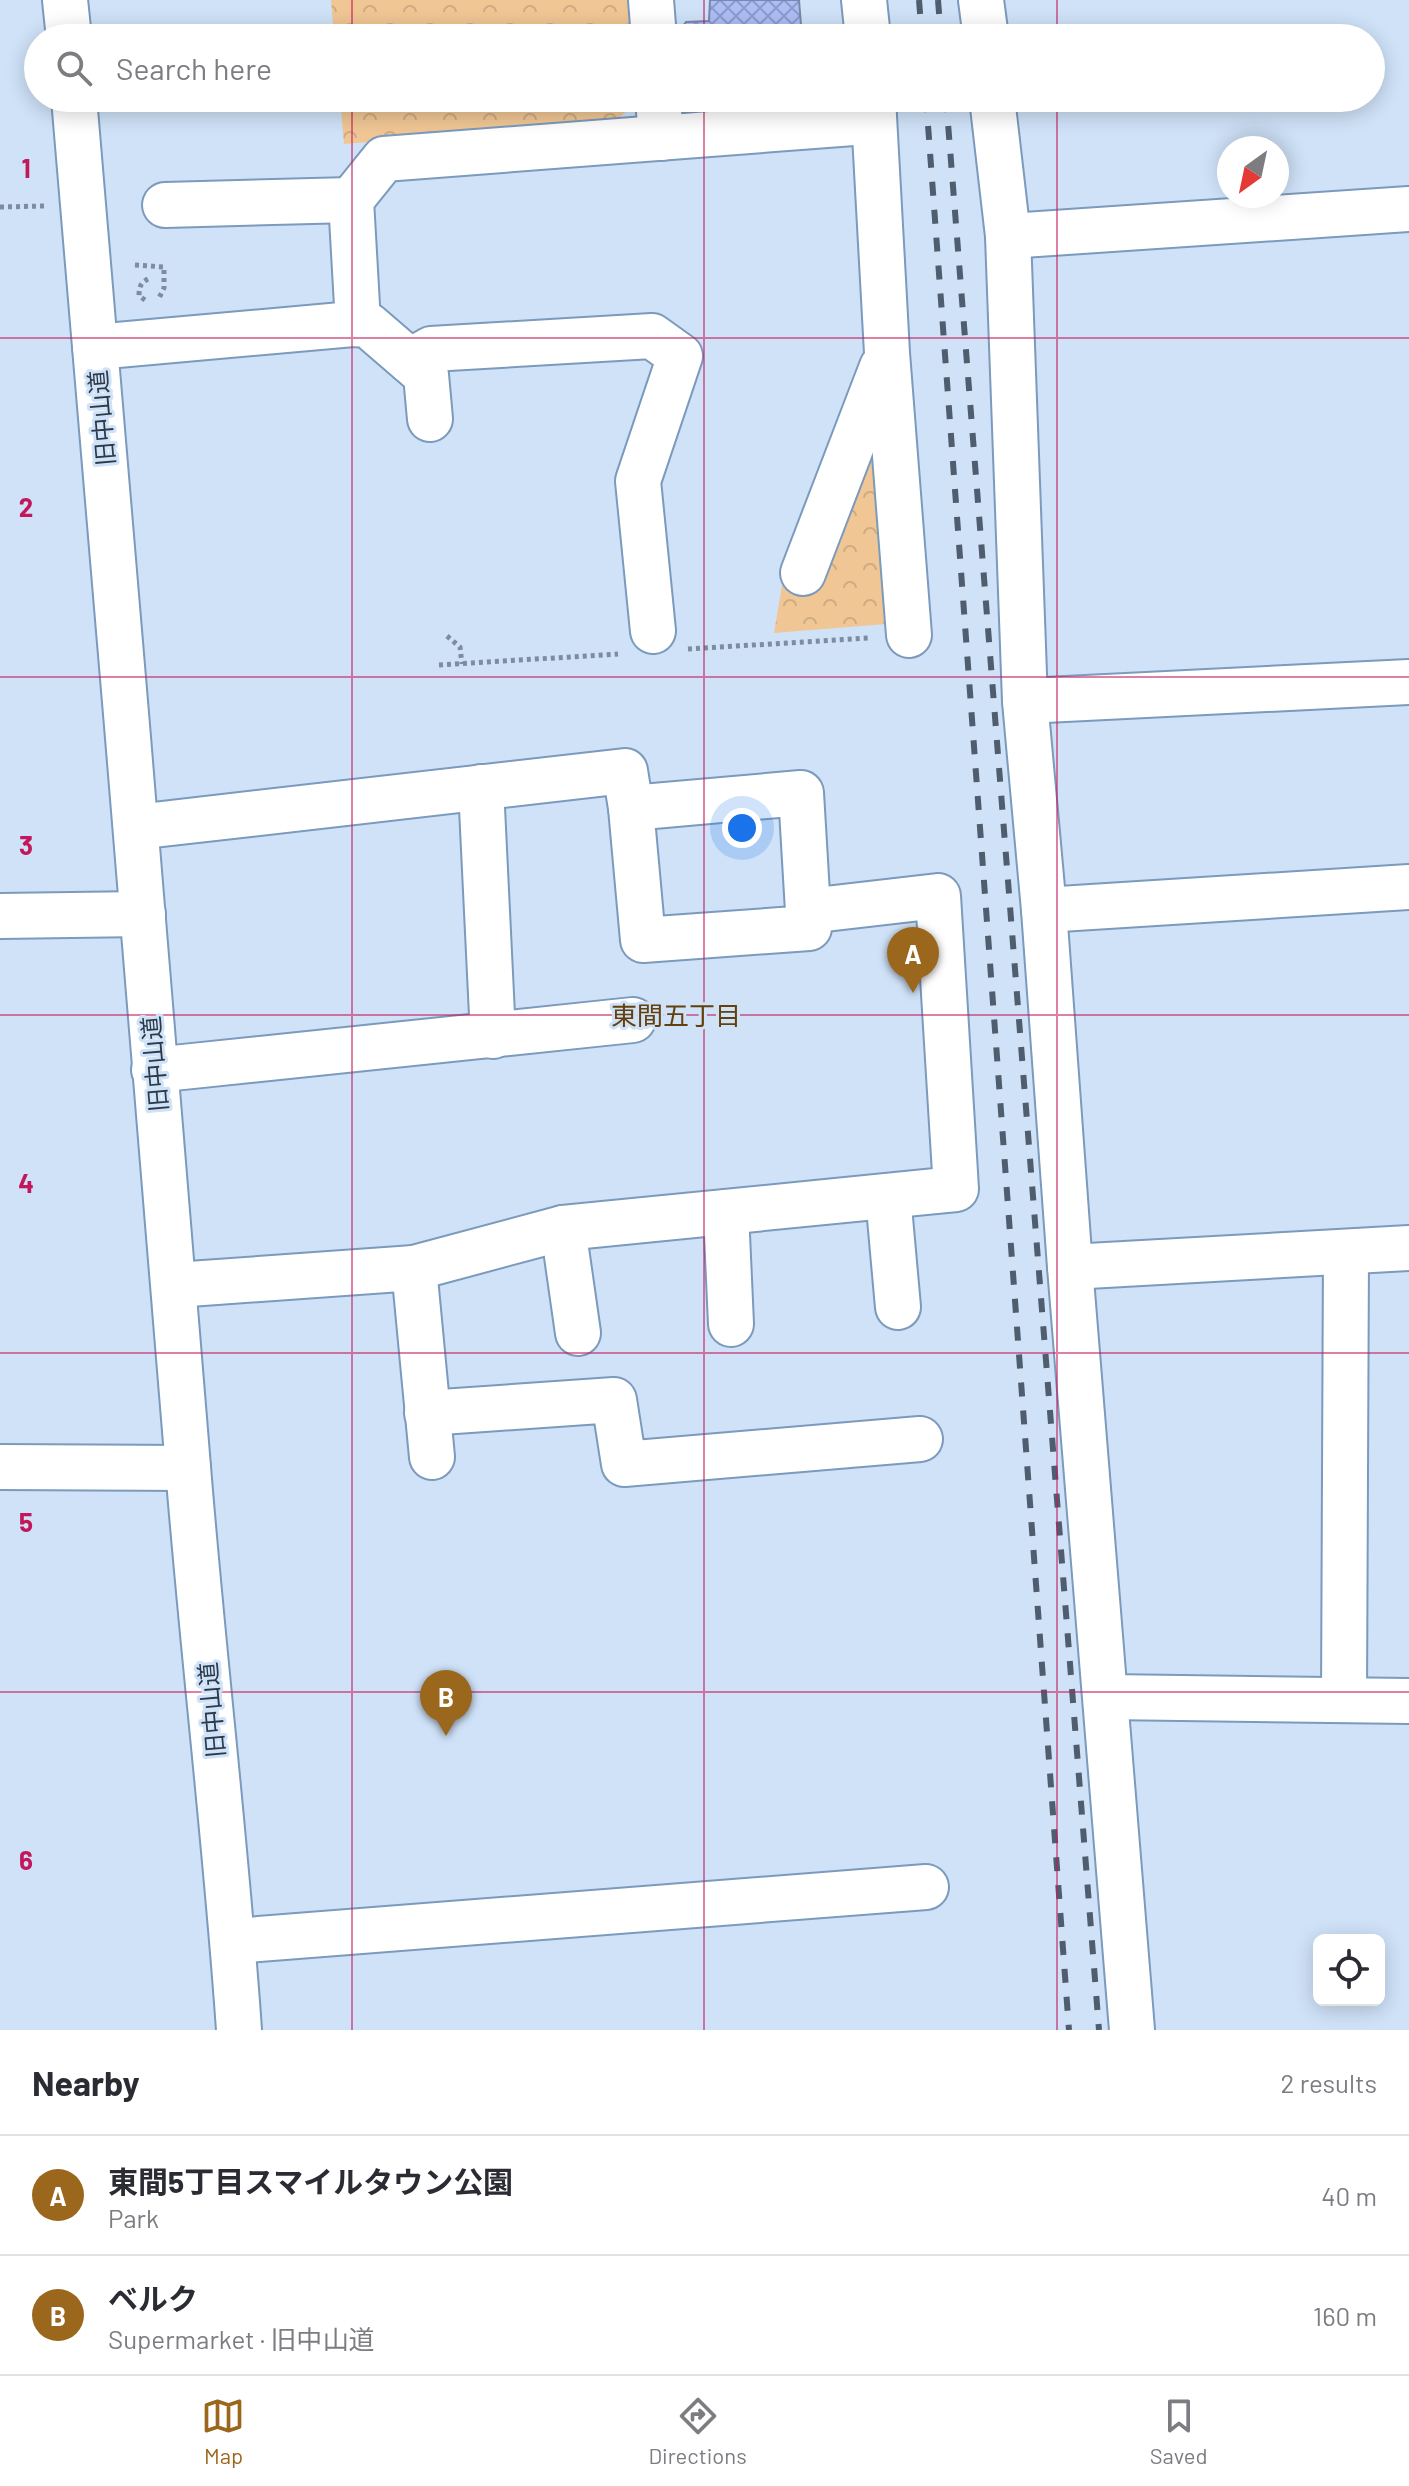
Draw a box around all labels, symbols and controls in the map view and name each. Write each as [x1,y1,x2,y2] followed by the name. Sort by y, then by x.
[24,24,1385,112] search box
[52,46,96,90] icon: search
[116,50,272,86] text: Search here
[1217,136,1289,208] north arrow
[21,152,31,183] text: 1
[82,369,120,467] street label: 旧中山道
[19,491,33,522] text: 2
[722,808,762,848] your location
[19,829,33,860] text: 3
[887,927,939,993] pin: A
[611,999,741,1030] district label: 東間五丁目
[135,1015,173,1113] street label: 旧中山道
[18,1167,34,1198] text: 4
[19,1506,33,1537] text: 5
[192,1661,230,1759] street label: 旧中山道
[420,1670,472,1736] pin: B
[19,1844,33,1875] text: 6
[1313,1934,1385,2006] map controls
[1313,1934,1385,2006] button: locate
[32,2062,140,2103] text: Nearby
[1281,2067,1377,2098] text: 2 results
[108,2163,513,2199] text: 東間5丁目スマイルタウン公園
[49,2180,67,2211] text: A
[1321,2180,1377,2211] text: 40 m
[108,2202,159,2233] text: Park
[108,2280,198,2316] text: ベルク
[50,2300,66,2331] text: B
[1313,2300,1377,2331] text: 160 m
[108,2323,374,2354] text: Supermarket · 旧中山道
[201,2394,245,2468] tab: Map
[648,2394,747,2468] tab: Directions
[1150,2394,1207,2468] tab: Saved

